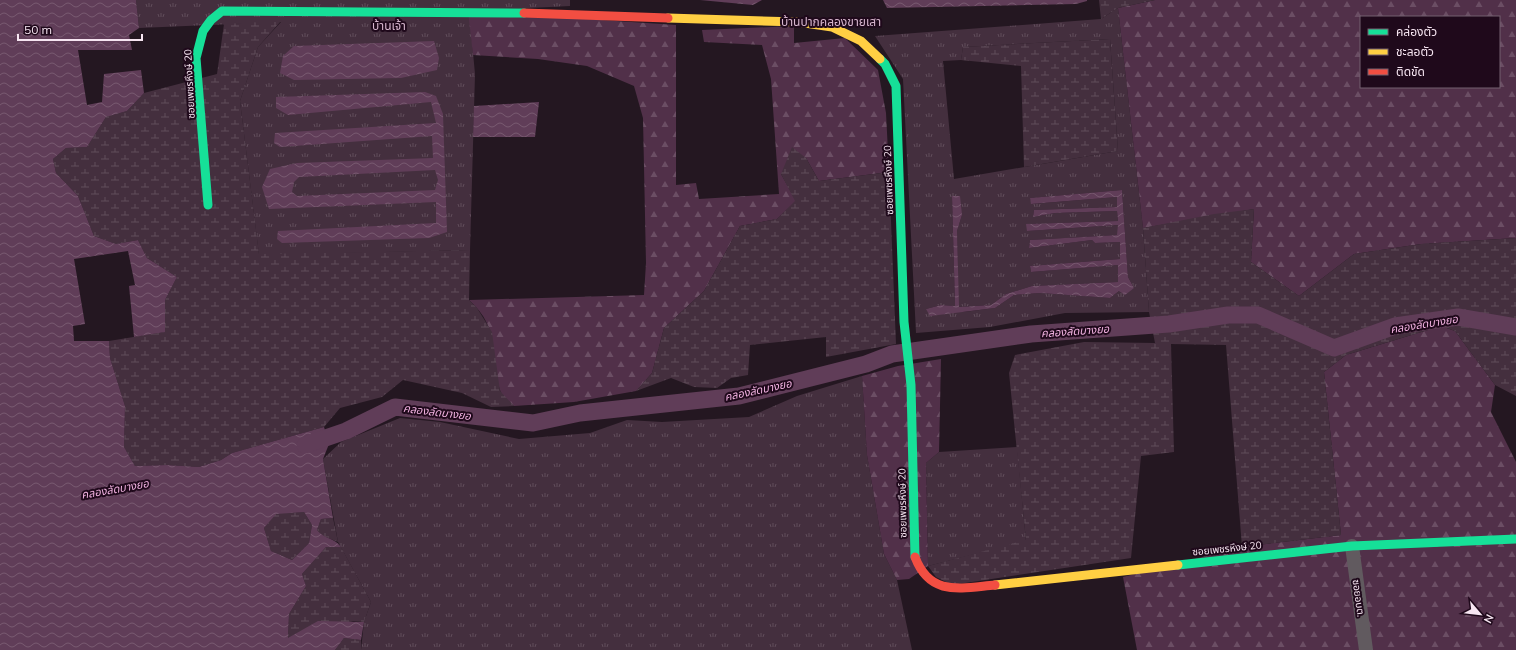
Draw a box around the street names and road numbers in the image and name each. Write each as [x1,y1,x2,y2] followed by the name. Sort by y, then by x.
[181,49,198,119] street label: ซอยเพชรหึงษ์ 20
[881,145,896,215] street label: ซอยเพชรหึงษ์ 20
[895,468,910,538] street label: ซอยเพชรหึงษ์ 20
[1192,538,1262,559] street label: ซอยเพชรหึงษ์ 20
[1349,579,1368,618] street label: ซอยอบต.

